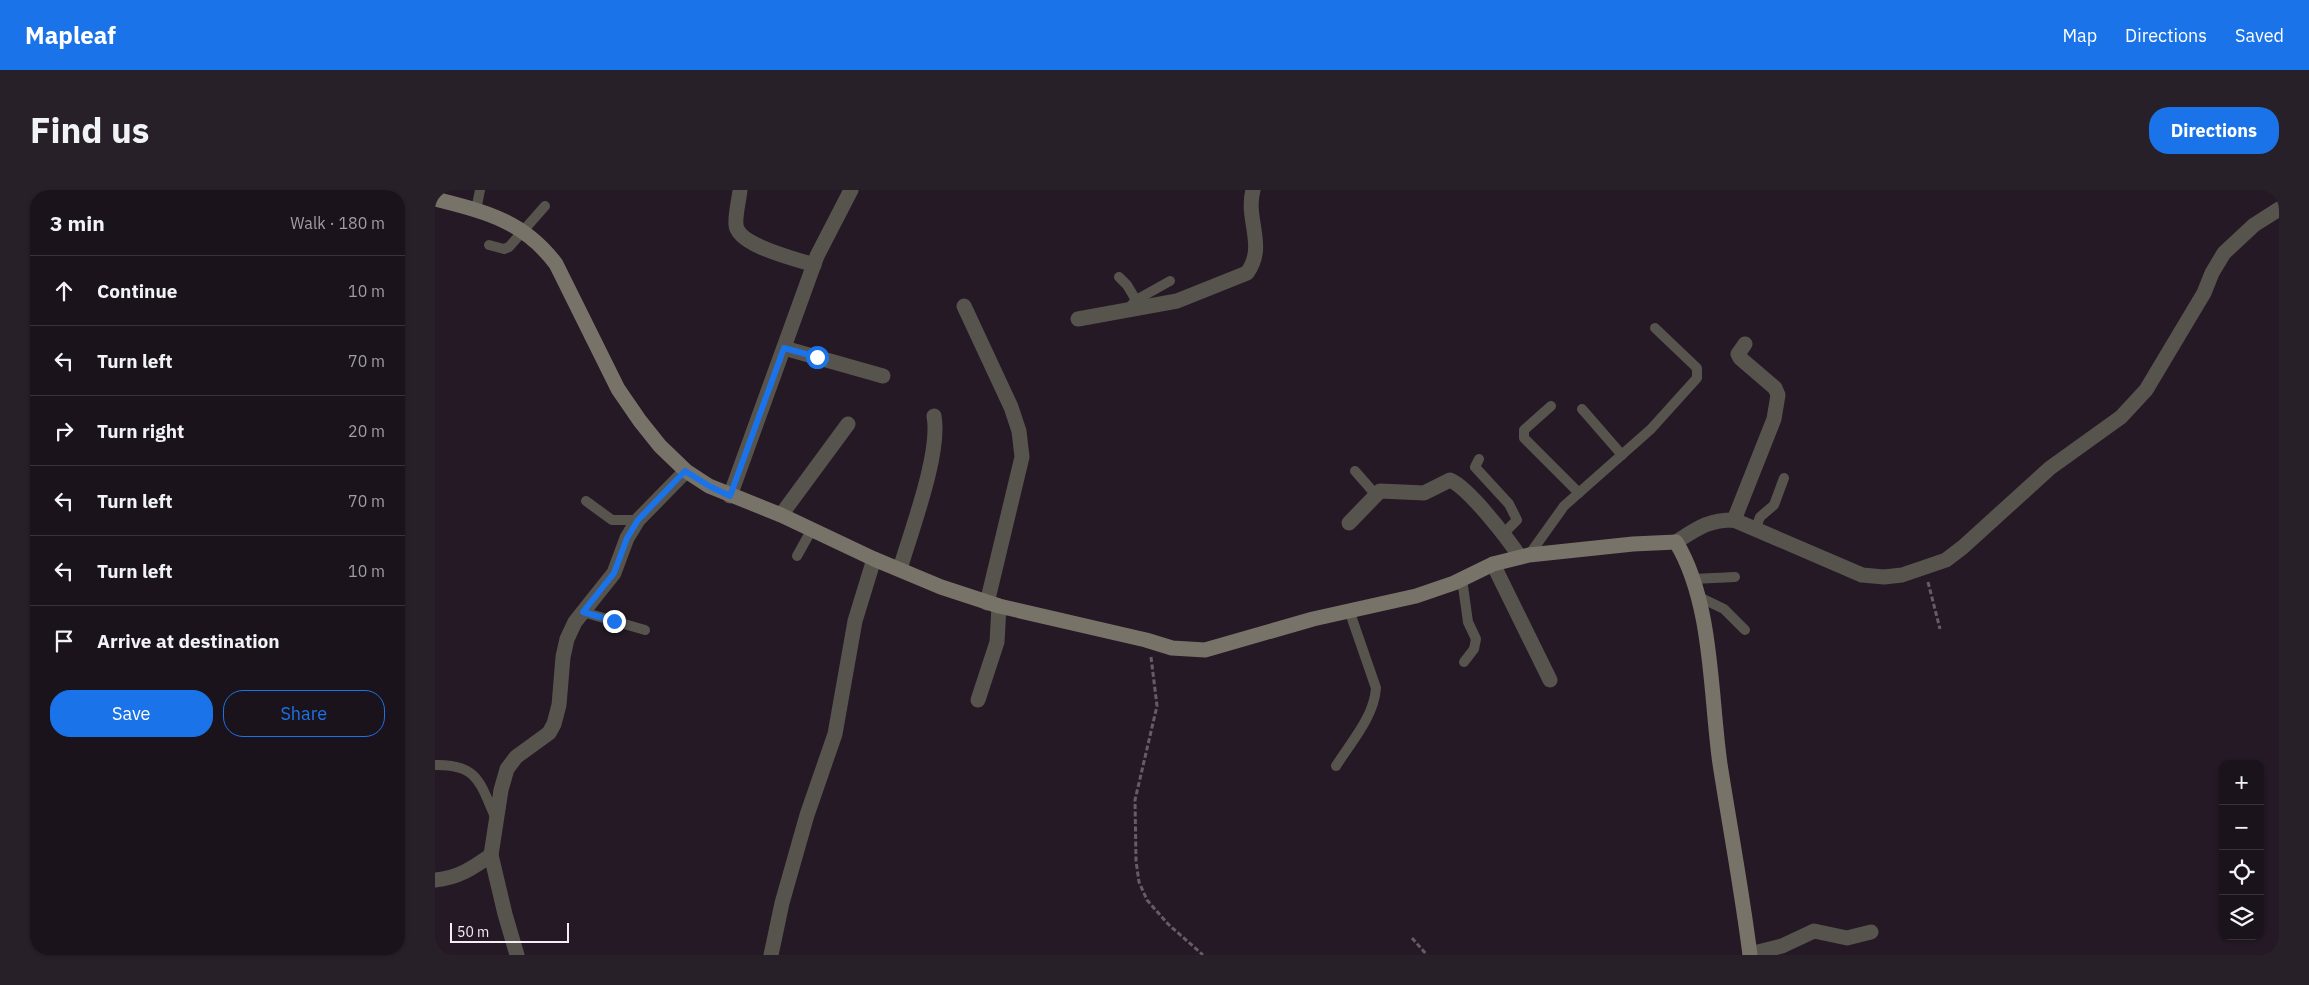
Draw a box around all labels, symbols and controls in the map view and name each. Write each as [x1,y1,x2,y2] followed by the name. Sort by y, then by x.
[25,19,116,51] text: Mapleaf
[2062,24,2097,47] text: Map
[2125,24,2207,47] text: Directions
[2235,24,2284,47] text: Saved
[30,107,149,153] text: Find us
[2149,107,2279,154] button: Directions
[50,209,105,237] text: 3 min
[290,213,385,233] text: Walk · 180 m
[50,277,78,305] icon: ahead
[97,279,177,303] text: Continue
[348,281,385,301] text: 10 m
[806,346,829,369] route start
[50,347,78,375] icon: left
[97,349,173,373] text: Turn left
[348,351,385,371] text: 70 m
[50,417,78,445] icon: right
[97,419,184,443] text: Turn right
[348,421,385,441] text: 20 m
[50,487,78,515] icon: left
[97,489,173,513] text: Turn left
[348,491,385,511] text: 70 m
[50,557,78,585] icon: left
[97,559,173,583] text: Turn left
[348,561,385,581] text: 10 m
[603,610,626,633] route end
[50,627,78,655] icon: arrive
[97,629,280,653] text: Arrive at destination
[50,690,213,737] button: Save
[223,690,385,737] button: Share
[2219,760,2264,940] map controls
[2219,760,2264,805] button: +
[2219,805,2264,850] button: −
[2219,850,2264,895] button: locate
[2219,895,2264,940] button: layers
[450,920,569,943] scale bar
[457,923,489,941] text: 50 m

